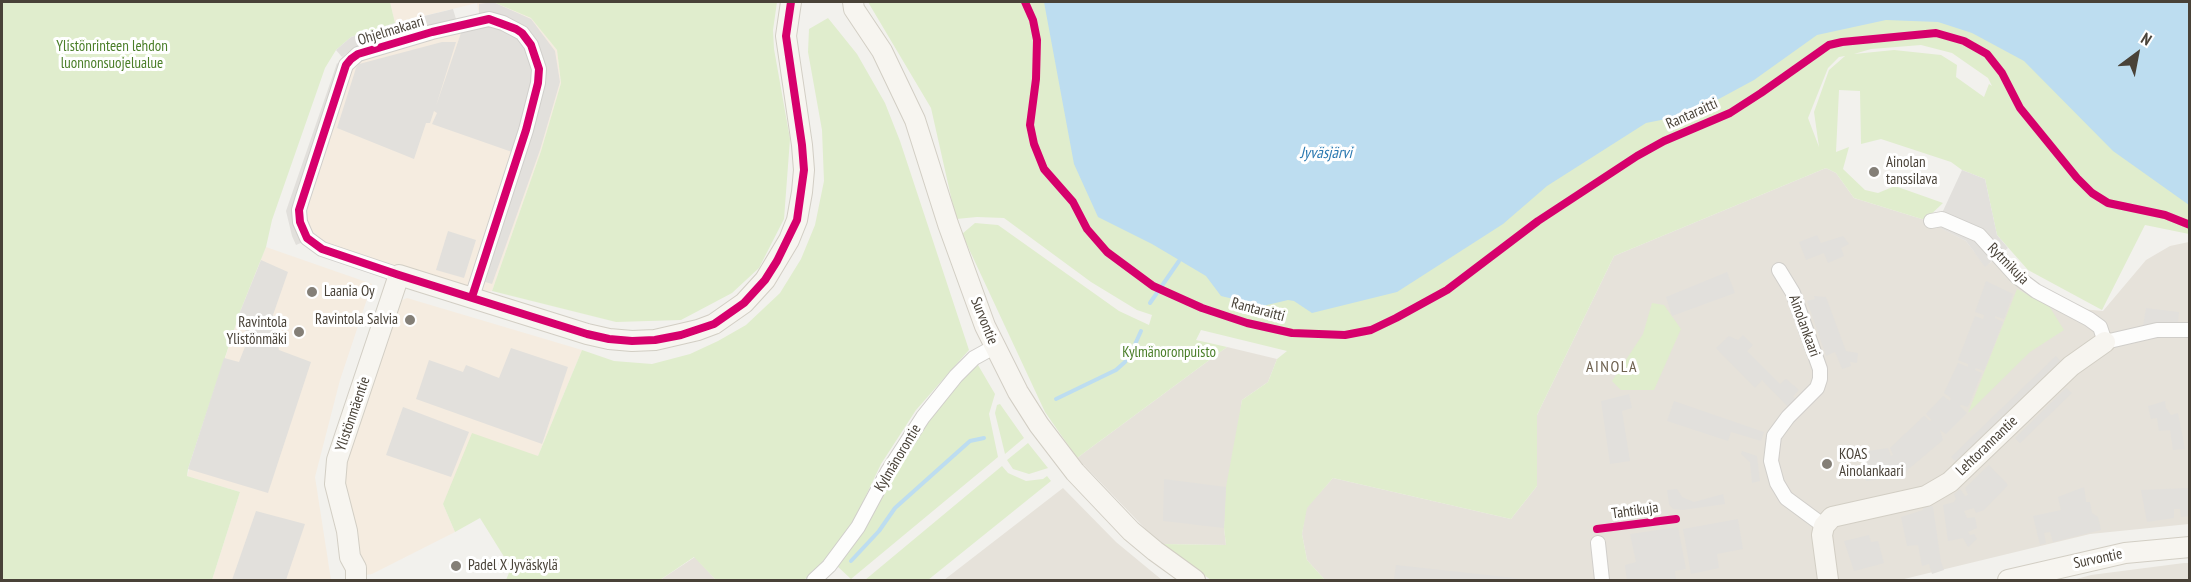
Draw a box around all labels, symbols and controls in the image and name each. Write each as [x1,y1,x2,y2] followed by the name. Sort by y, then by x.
[356,12,426,50] street label: Ohjelmakaari
[2107,24,2167,84] north arrow
[2138,28,2155,50] text: N
[56,38,168,73] park label: Ylistönrinteen lehdon luonnonsuojelualue
[1663,95,1721,133] street label: Rantaraitti
[1300,143,1352,163] water label: Jyväsjärvi
[1886,154,1937,189] place label: Ainolan tanssilava
[1867,165,1881,179] marker: Ainolan tanssilava
[1984,240,2032,288] street label: Rytmikuja
[324,283,375,301] place label: Laania Oy
[305,285,319,299] marker: Laania Oy
[1784,293,1824,359] street label: Ainolankaari
[1229,294,1287,326] street label: Rantaraitti
[966,295,1002,347] street label: Survontie
[315,311,398,329] place label: Ravintola Salvia
[403,313,417,327] marker: Ravintola Salvia
[226,314,287,349] place label: Ravintola Ylistönmäki
[292,325,306,339] marker: Ravintola Ylistönmäki
[1122,344,1216,362] park label: Kylmänoronpuisto
[1586,357,1638,377] district label: AINOLA
[332,374,374,454] street label: Ylistönmäentie
[1953,412,2021,480] street label: Lehtorannantie
[871,421,925,495] street label: Kylmänorontie
[1839,446,1904,481] place label: KOAS Ainolankaari
[1820,457,1834,471] marker: KOAS Ainolankaari
[1610,499,1660,523] street label: Tahtikuja
[2072,545,2124,573] street label: Survontie
[468,557,558,575] place label: Padel X Jyväskylä
[449,559,463,573] marker: Padel X Jyväskylä

